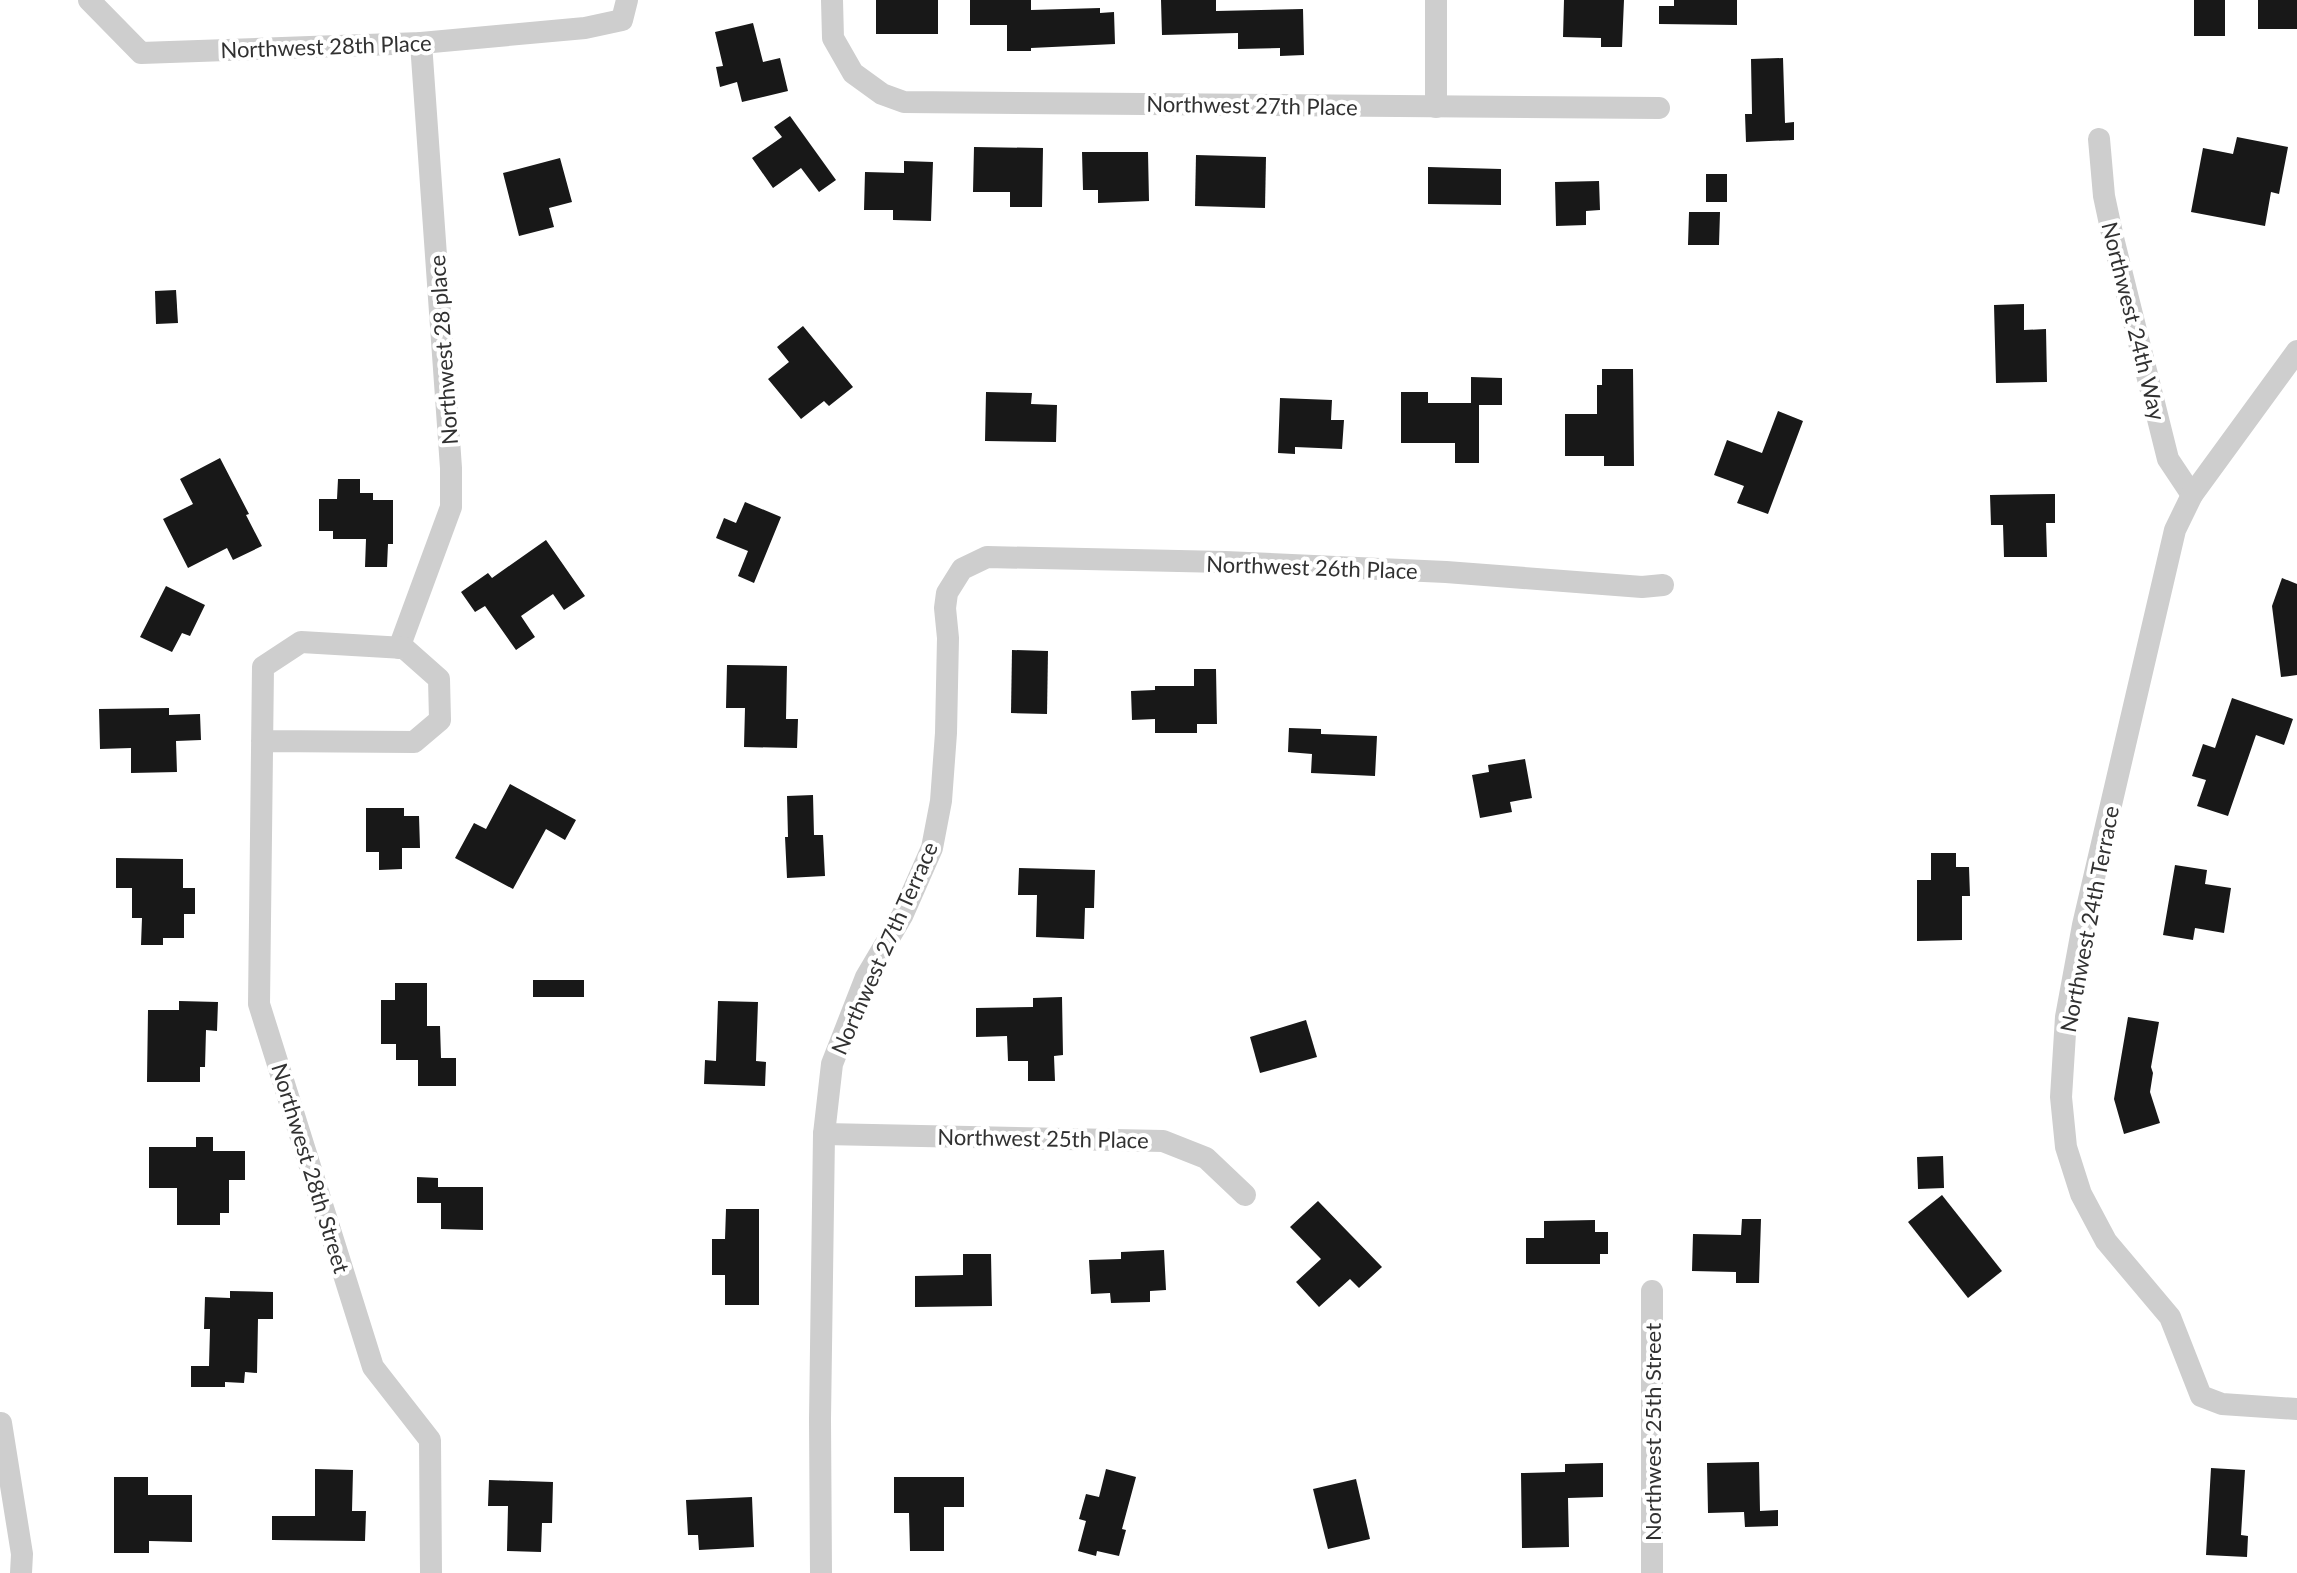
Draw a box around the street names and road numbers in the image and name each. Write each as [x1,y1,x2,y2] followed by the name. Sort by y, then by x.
[220,29,432,63] street label: Northwest 28th Place
[1146,90,1358,120] street label: Northwest 27th Place
[2096,219,2172,424] street label: Northwest 24th Way
[423,254,463,446] street label: Northwest 28 place
[1206,550,1418,584] street label: Northwest 26th Place
[2054,803,2124,1035] street label: Northwest 24th Terrace
[825,837,943,1059] street label: Northwest 27th Terrace
[266,1060,356,1276] street label: Northwest 28th Street
[937,1123,1149,1153] street label: Northwest 25th Place
[1639,1323,1666,1541] street label: Northwest 25th Street

